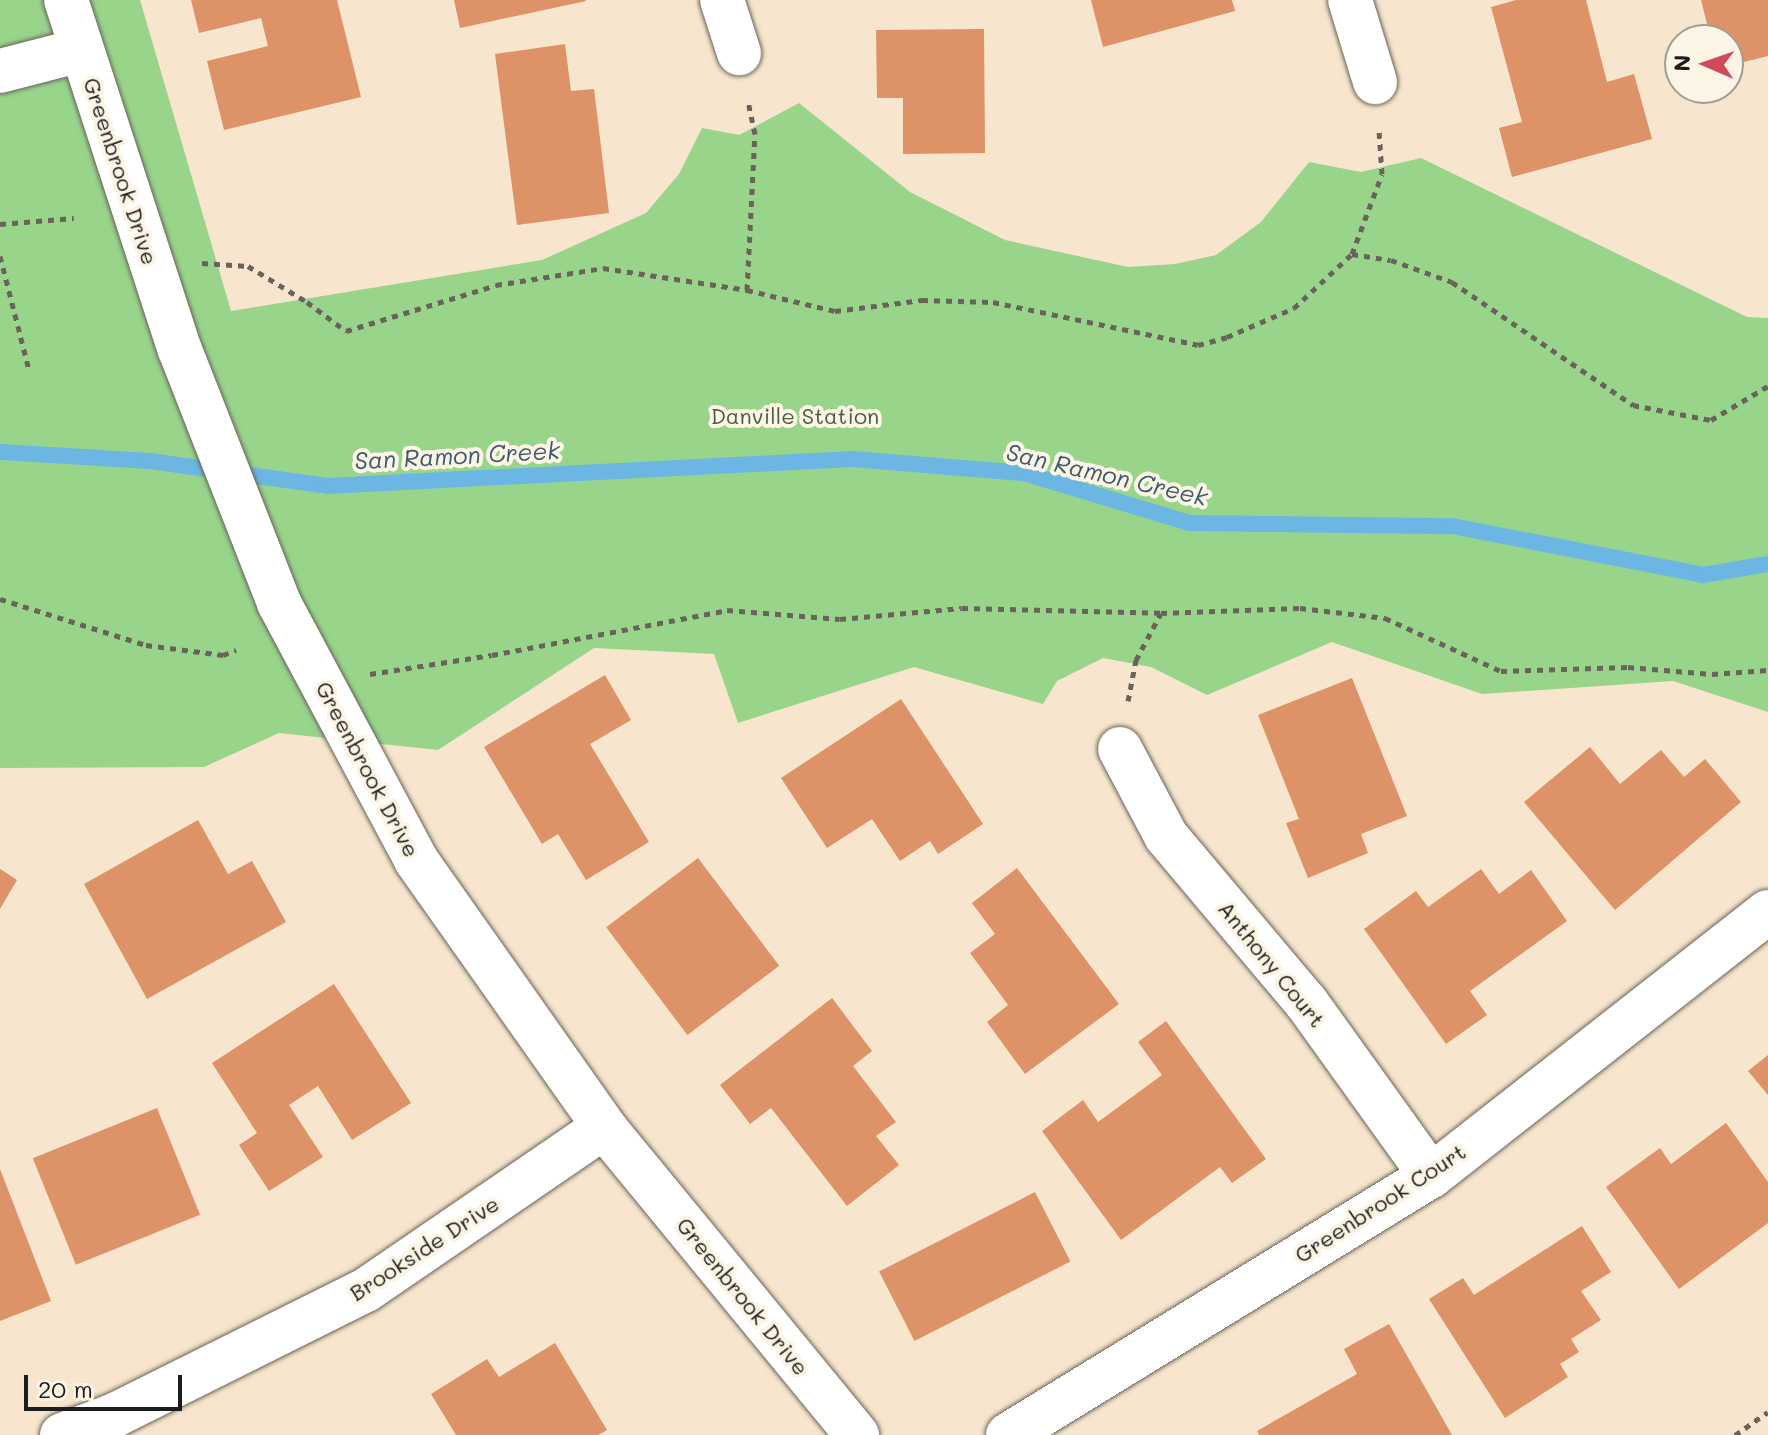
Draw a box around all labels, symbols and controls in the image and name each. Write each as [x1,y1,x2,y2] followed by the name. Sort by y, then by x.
[1664,24,1744,104] north arrow
[1667,54,1696,72] text: N
[78,74,164,268] street label: Greenbrook Drive
[711,403,879,429] park label: Danville Station
[354,435,560,475] water label: San Ramon Creek
[1004,437,1210,511] water label: San Ramon Creek
[311,677,425,861] street label: Greenbrook Drive
[1213,896,1331,1032] street label: Anthony Court
[1290,1138,1470,1268] street label: Greenbrook Court
[344,1190,504,1306] street label: Brookside Drive
[671,1212,815,1380] street label: Greenbrook Drive
[28,1359,186,1409] scale bar
[38,1373,93,1404] text: 20 m

